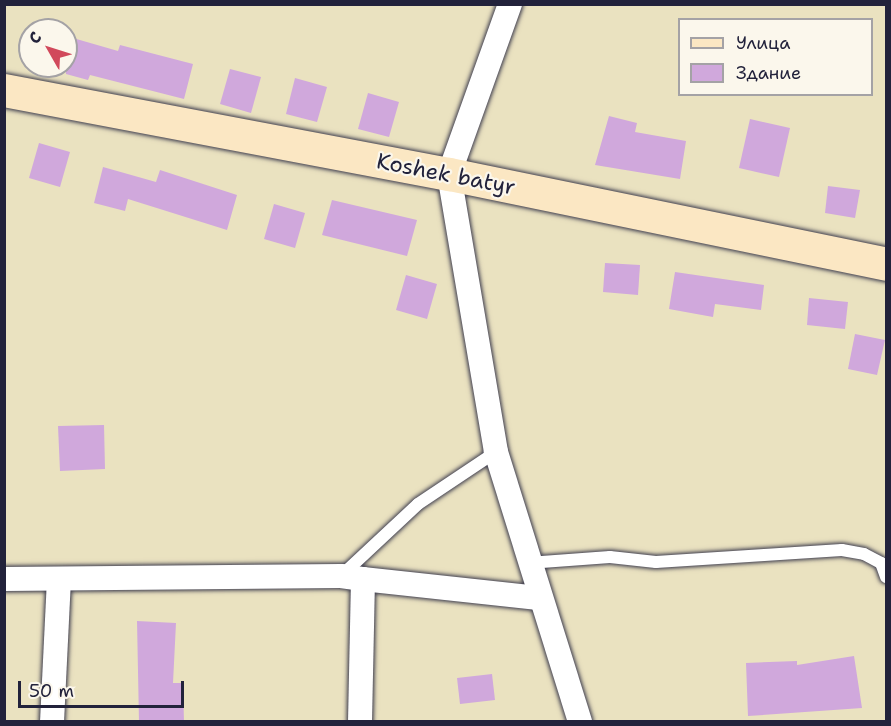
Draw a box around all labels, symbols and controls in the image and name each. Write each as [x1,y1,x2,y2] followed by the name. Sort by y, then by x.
[18,18,78,78] north arrow
[678,18,873,96] legend
[24,27,46,48] text: С
[736,31,790,55] text: Улица
[736,61,801,85] text: Здание
[374,148,518,200] street label: Koshek batyr
[21,669,188,707] scale bar
[29,679,74,703] text: 50 m

